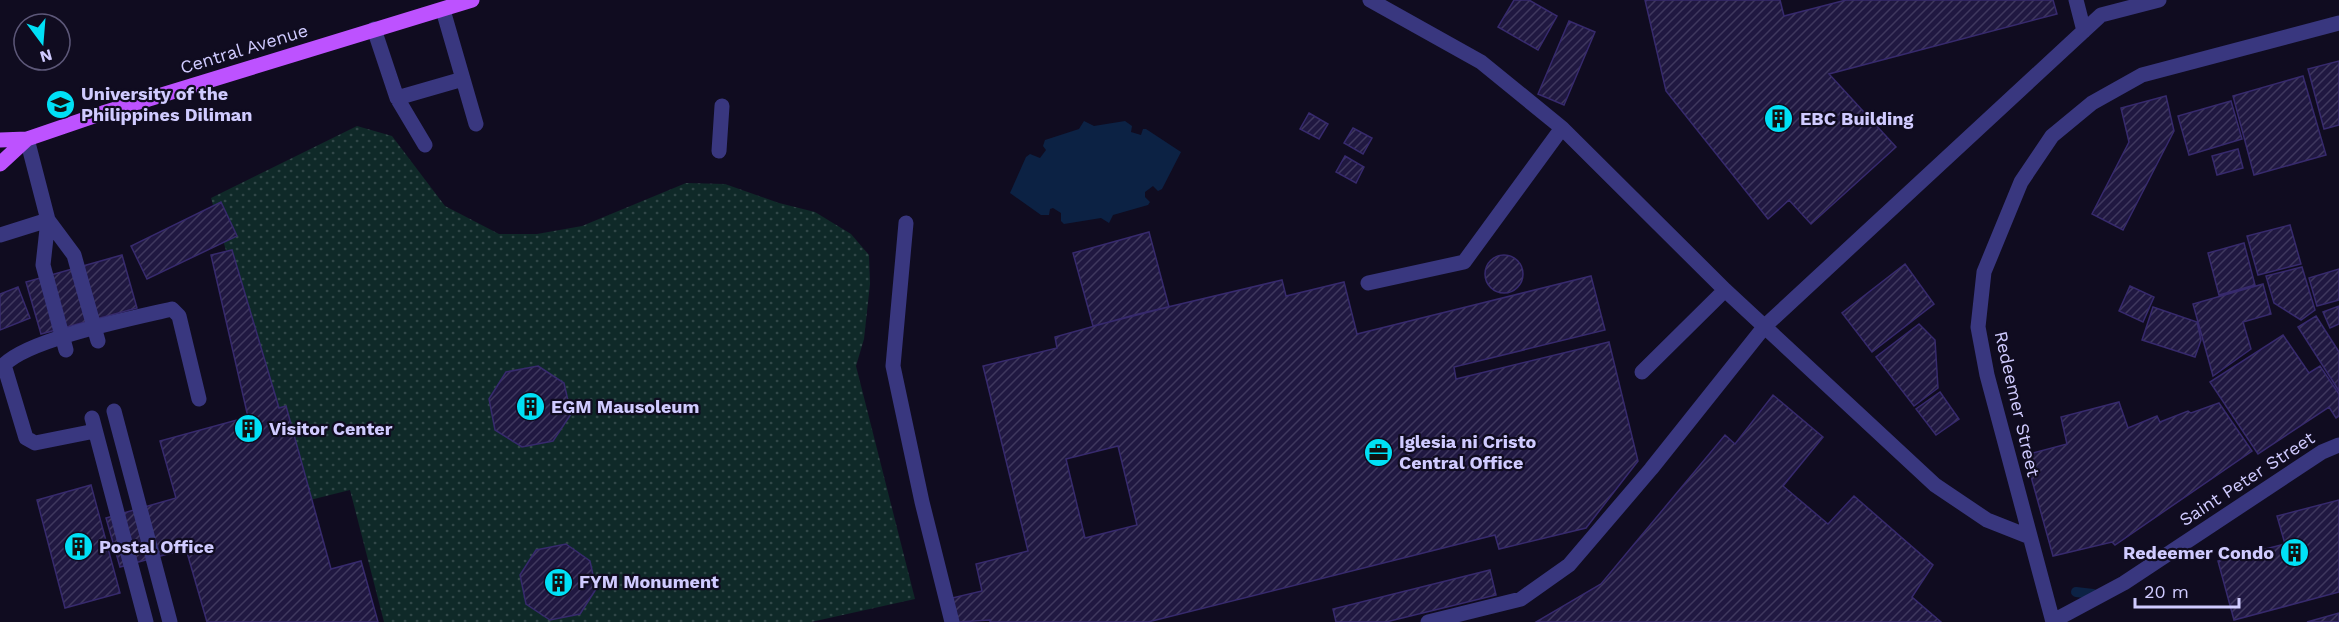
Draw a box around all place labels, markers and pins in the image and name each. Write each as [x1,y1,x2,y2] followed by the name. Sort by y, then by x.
[81,83,252,125] place label: University of the Philippines Diliman
[44,88,76,120] school or university icon: University of the Philippines Diliman
[1763,103,1795,135] building icon: EBC Building
[1800,108,1914,129] place label: EBC Building
[514,391,546,423] building icon: EGM Mausoleum
[551,396,699,417] place label: EGM Mausoleum
[232,413,264,445] building icon: Visitor Center
[269,418,393,439] place label: Visitor Center
[1399,431,1537,473] place label: Iglesia ni Cristo Central Office
[1362,436,1394,468] office icon: Iglesia ni Cristo Central Office
[62,531,94,563] building icon: Postal Office
[99,536,214,557] place label: Postal Office
[2279,537,2311,569] building icon: Redeemer Condo
[2123,542,2274,563] place label: Redeemer Condo
[542,566,574,598] building icon: FYM Monument
[579,571,719,592] place label: FYM Monument

